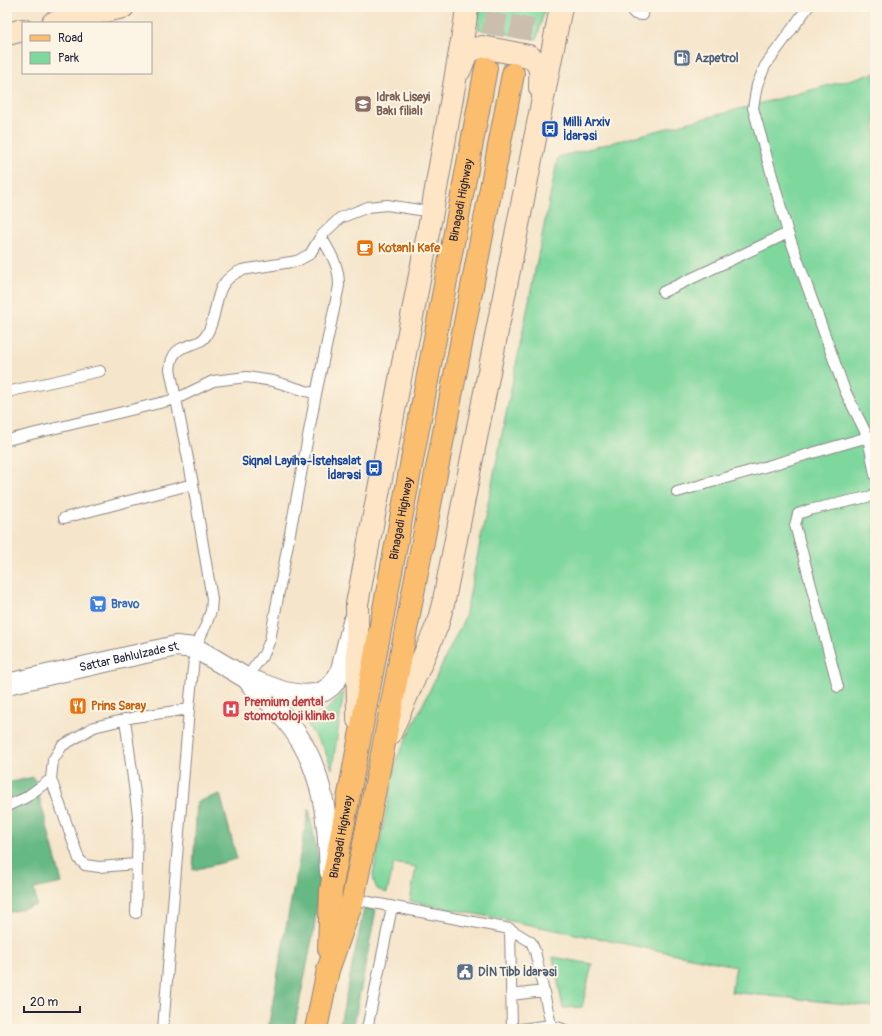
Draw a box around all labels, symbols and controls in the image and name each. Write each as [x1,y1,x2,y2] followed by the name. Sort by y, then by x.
[22,22,152,74] legend
[58,31,83,46] text: Road
[672,48,692,68] fuel station icon: Azpetrol
[58,51,79,66] text: Park
[695,51,739,66] place label: Azpetrol
[376,90,430,119] place label: Idrak Liseyi Bakı filialı
[353,94,373,114] school or university icon: Idrak Liseyi Bakı filialı
[563,115,611,144] place label: Milli Arxiv İdarəsi
[540,119,560,139] bus stop icon: Milli Arxiv İdarəsi
[446,158,476,243] street label: Binagadi Highway
[355,238,375,258] cafe icon: Kotanlı Kafe
[378,241,441,256] place label: Kotanlı Kafe
[242,453,362,483] place label: Siqnal Layihə-İstehsalat İdarəsi
[364,458,384,478] bus stop icon: Siqnal Layihə-İstehsalat İdarəsi
[386,476,416,561] street label: Binagadi Highway
[88,594,108,614] supermarket icon: Bravo
[111,597,140,612] place label: Bravo
[78,638,181,675] street label: Sattar Bahlulzade st.
[244,695,335,724] place label: Premium dental stomotoloji klinika
[68,696,88,716] restaurant icon: Prins Saray
[91,699,147,714] place label: Prins Saray
[221,699,241,719] hospital icon: Premium dental stomotoloji klinika
[326,794,356,880] street label: Binagadi Highway
[455,962,475,982] public building icon: DİN Tibb İdarəsi
[478,964,557,980] place label: DİN Tibb İdarəsi
[24,988,80,1014] scale bar
[30,995,59,1010] text: 20 m

